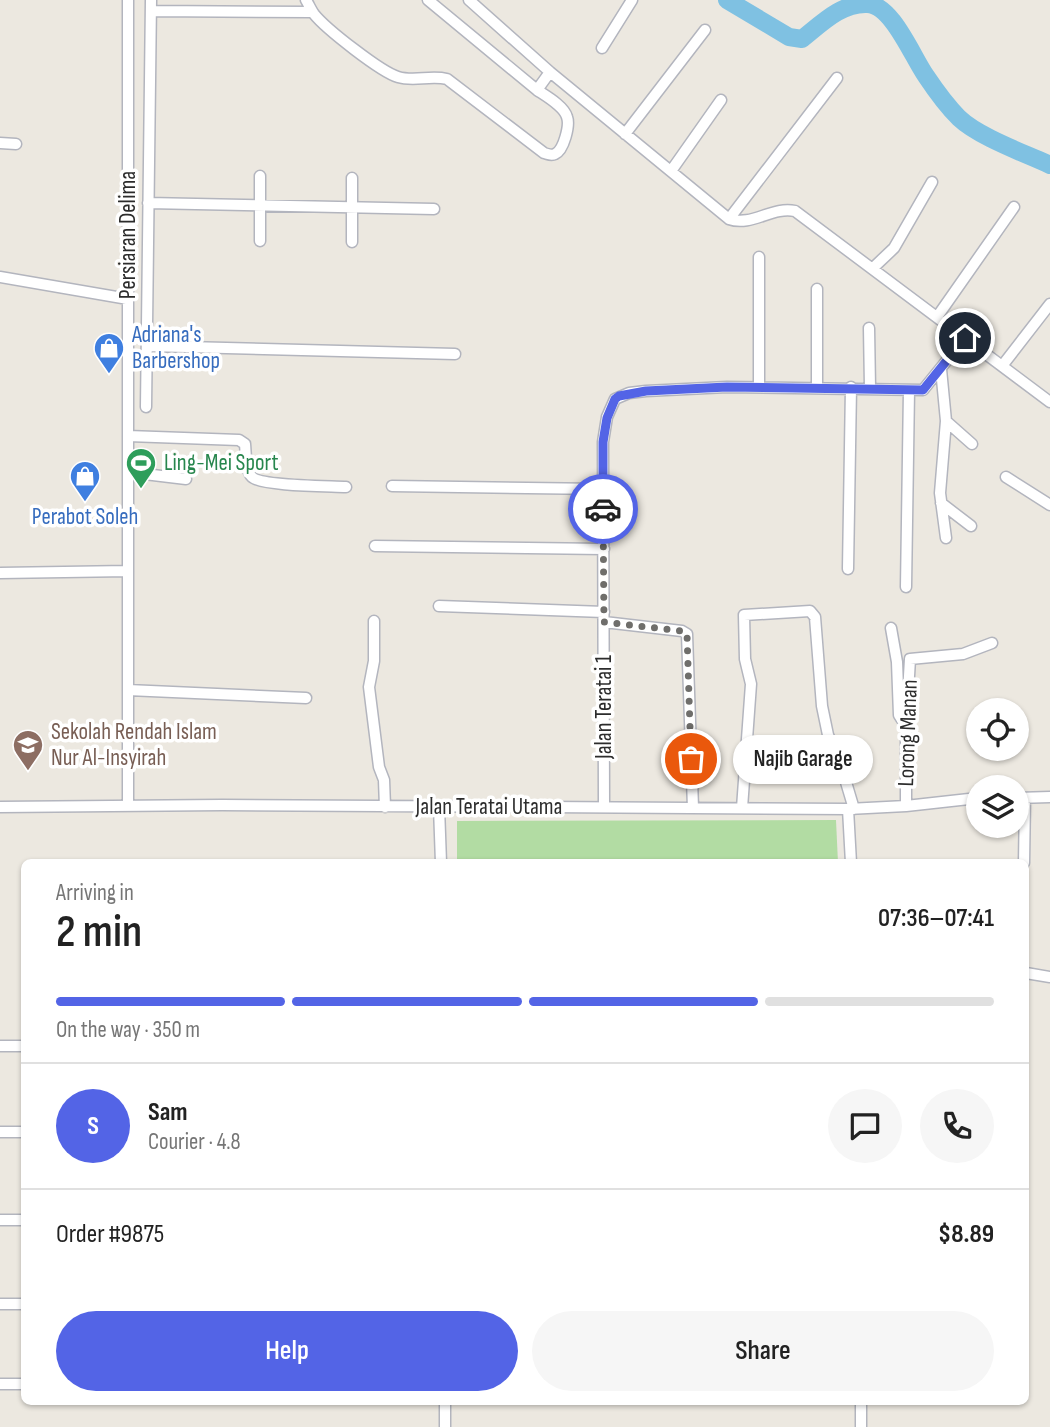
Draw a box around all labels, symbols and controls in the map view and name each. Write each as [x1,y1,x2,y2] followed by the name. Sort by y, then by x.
[114,171,142,299] street label: Persiaran Delima
[935,308,995,368] pin
[946,319,984,357] icon: home
[131,321,220,375] place label: Adriana's Barbershop
[92,331,126,375] shop icon: Adriana's Barbershop
[124,446,158,490] sports icon: Ling-Mei Sport
[164,449,278,477] place label: Ling-Mei Sport
[68,459,102,503] shop icon: Perabot Soleh
[568,474,638,544] courier
[584,490,622,528] icon: car
[32,503,138,531] place label: Perabot Soleh
[590,655,618,760] street label: Jalan Teratai 1
[892,679,924,787] street label: Lorong Manan
[966,698,1029,838] map controls
[966,698,1029,761] button: locate
[51,718,217,772] place label: Sekolah Rendah Islam Nur Al-Insyirah
[11,728,45,772] school or university icon: Sekolah Rendah Islam Nur Al-Insyirah
[661,729,721,789] pin
[733,734,873,784] callout: Najib Garage
[672,740,710,778] icon: bag
[753,745,853,773] text: Najib Garage
[966,775,1029,838] button: layers
[415,793,562,821] street label: Jalan Teratai Utama
[56,879,134,907] text: Arriving in
[878,903,994,934] text: 07:36–07:41
[56,905,142,960] text: 2 min
[56,1016,200,1044] text: On the way · 350 m
[828,1089,902,1163] button: chat
[920,1089,994,1163] button: phone
[148,1097,188,1128] text: Sam
[87,1111,99,1142] text: S
[148,1128,241,1156] text: Courier · 4.8
[56,1219,164,1250] text: Order #9875
[938,1219,994,1250] text: $8.89
[56,1311,518,1391] button: Help
[532,1311,994,1391] button: Share

